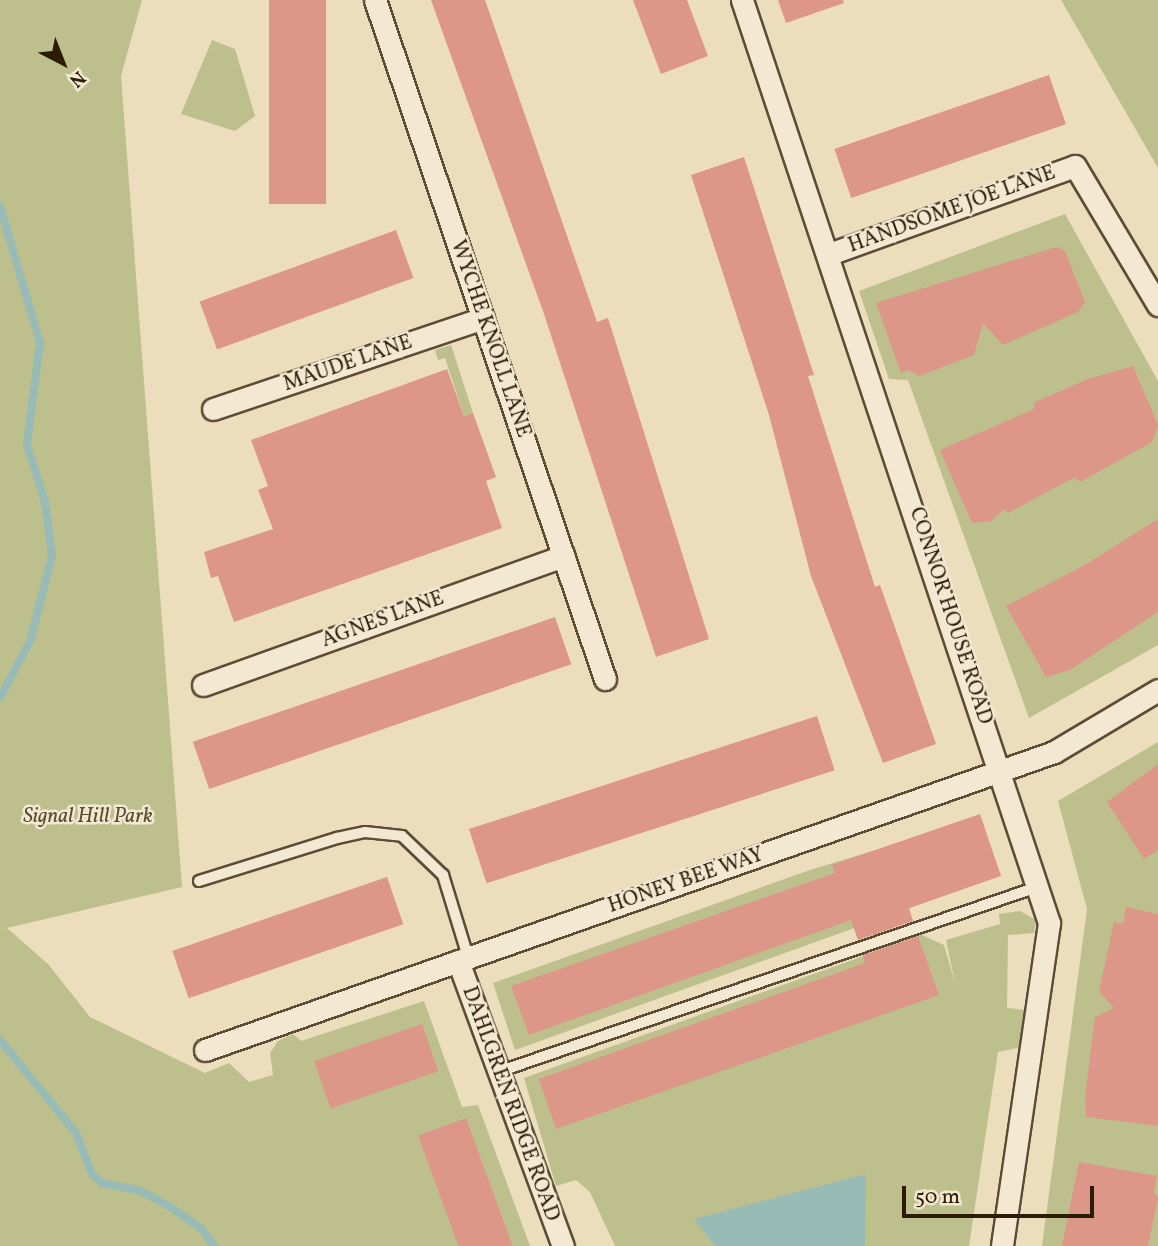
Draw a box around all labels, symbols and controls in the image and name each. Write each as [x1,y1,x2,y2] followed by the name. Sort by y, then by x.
[28,28,98,98] north arrow
[63,64,91,93] text: N
[845,161,1059,259] street label: HANDSOME JOE LANE
[444,237,536,441] street label: WYCHE KNOLL LANE
[280,330,416,398] street label: MAUDE LANE
[903,504,997,728] street label: CONNOR HOUSE ROAD
[318,586,448,654] street label: AGNES LANE
[23,804,153,830] park label: Signal Hill Park
[604,842,768,920] street label: HONEY BEE WAY
[456,983,564,1225] street label: DAHLGREN RIDGE ROAD
[906,1172,1098,1216] scale bar
[915,1183,960,1212] text: 50 m

